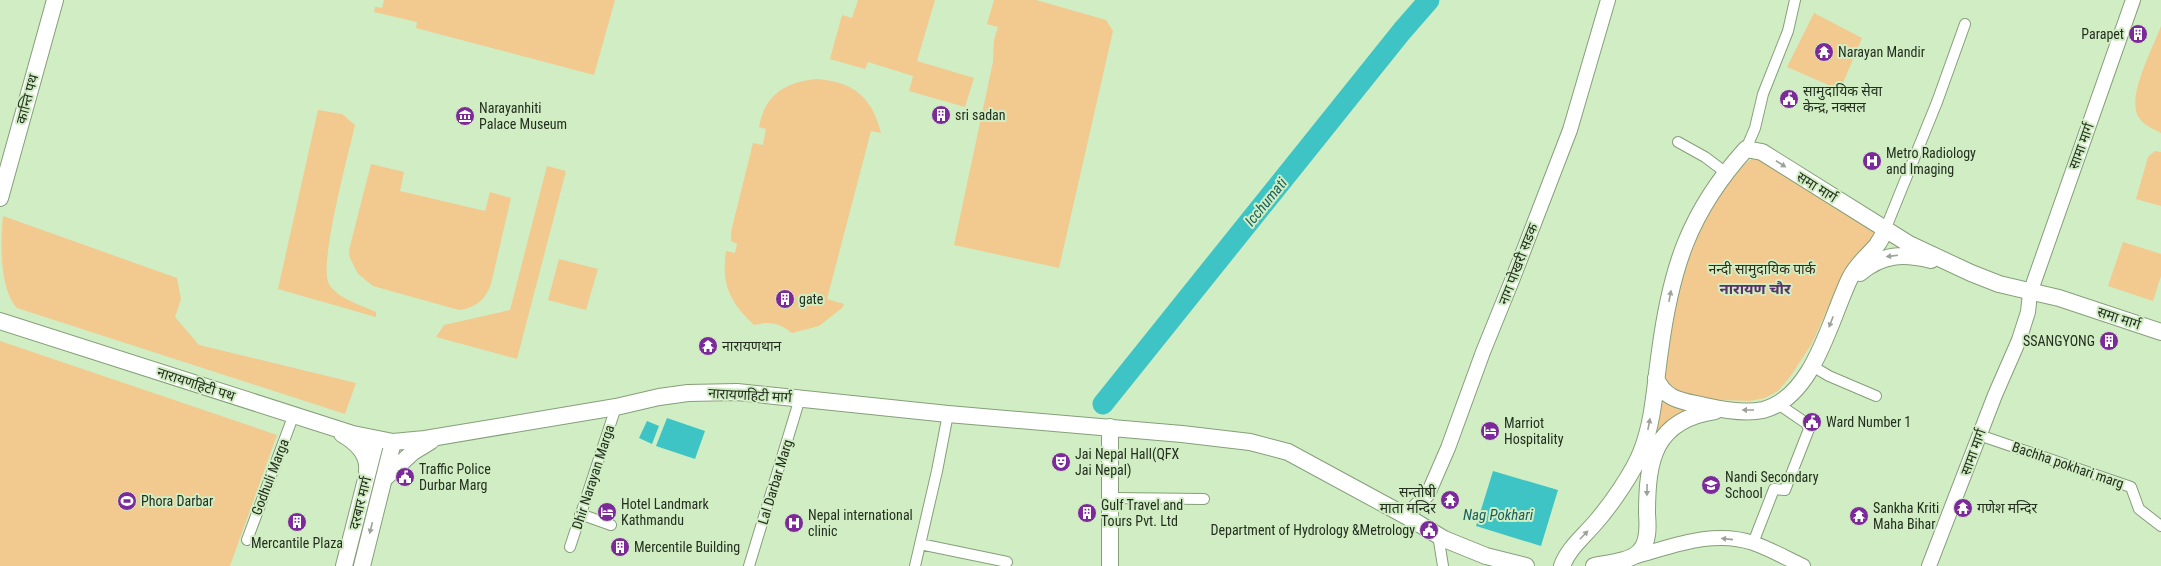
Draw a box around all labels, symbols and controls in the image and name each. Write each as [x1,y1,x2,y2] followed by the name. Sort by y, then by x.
[2127,23,2149,45] building icon: Parapet
[2081,26,2124,42] place label: Parapet
[1813,41,1835,63] temple icon: Narayan Mandir
[1838,44,1925,60] place label: Narayan Mandir
[13,72,42,125] street label: कान्ति पथ
[1803,82,1882,115] place label: सामुदायिक सेवा केन्द्र, नक्सल
[1778,88,1800,110] public building icon: सामुदायिक सेवा केन्द्र, नक्सल
[479,100,567,132] place label: Narayanhiti Palace Museum
[930,104,952,126] building icon: sri sadan
[454,105,476,127] museum icon: Narayanhiti Palace Museum
[955,107,1006,123] place label: sri sadan
[2065,120,2097,171] street label: सामा मार्ग
[1886,145,1976,177] place label: Metro Radiology and Imaging
[1861,150,1883,172] hospital icon: Metro Radiology and Imaging
[1776,160,1787,168] one-way arrow
[1794,168,1841,206] street label: समा मार्ग
[1241,174,1291,230] water label: Icchumati
[1495,221,1541,307] street label: नाग पोखरी सडक
[1886,253,1898,260] one-way arrow
[1709,261,1816,279] park label: नन्दी सामुदायिक पार्क
[1719,280,1791,298] district label: नारायण चौर
[774,288,796,310] building icon: gate
[1667,290,1673,302] one-way arrow
[799,291,824,307] place label: gate
[2095,304,2144,333] street label: समा मार्ग
[1828,317,1834,329] one-way arrow
[2098,330,2120,352] building icon: SSANGYONG
[2023,333,2095,349] place label: SSANGYONG
[697,335,719,357] temple icon: नारायणथान
[722,338,782,354] place label: नारायणथान
[155,364,238,404] street label: नारायणहिटी पथ
[708,385,793,405] street label: नारायणहिटी मार्ग
[1741,407,1754,413] one-way arrow
[1801,411,1823,433] public building icon: Ward Number 1
[1826,414,1911,430] place label: Ward Number 1
[1504,415,1564,447] place label: Marriot Hospitality
[1647,418,1653,430] one-way arrow
[1479,420,1501,442] hotel icon: Marriot Hospitality
[569,423,617,531] street label: Dhir Narayan Marga
[1957,426,1989,477] street label: सामा मार्ग
[248,437,292,517] street label: Godhuli Marga
[754,438,796,526] street label: Lal Darbar Marg
[2010,438,2126,492] street label: Bachha pokhari marg
[1075,446,1180,479] place label: Jai Nepal Hall(QFX Jai Nepal)
[1050,451,1072,473] theatre icon: Jai Nepal Hall(QFX Jai Nepal)
[419,461,491,493] place label: Traffic Police Durbar Marg
[394,466,416,488] public building icon: Traffic Police Durbar Marg
[1725,469,1819,501] place label: Nandi Secondary School
[346,474,375,531] street label: दरबार मार्ग
[1700,474,1722,496] school or university icon: Nandi Secondary School
[1380,484,1436,516] place label: सन्तोषी माता मन्दिर
[1644,484,1651,497] one-way arrow
[1439,489,1461,511] temple icon: सन्तोषी माता मन्दिर
[116,490,138,512] sports icon: Phora Darbar
[141,493,213,509] place label: Phora Darbar
[621,496,709,528] place label: Hotel Landmark Kathmandu
[1101,497,1183,529] place label: Gulf Travel and Tours Pvt. Ltd
[1952,497,1974,519] temple icon: गणेश मन्दिर
[1977,499,2037,516] place label: गणेश मन्दिर
[1873,500,1939,532] place label: Sankha Kriti Maha Bihar
[596,501,618,523] hotel icon: Hotel Landmark Kathmandu
[1076,502,1098,524] building icon: Gulf Travel and Tours Pvt. Ltd
[1848,505,1870,527] temple icon: Sankha Kriti Maha Bihar
[1463,506,1534,524] water label: Nag Pokhari
[808,507,913,539] place label: Nepal international clinic
[286,511,308,533] building icon: Mercantile Plaza
[783,512,805,534] hospital icon: Nepal international clinic
[1418,519,1440,541] public building icon: Department of Hydrology &Metrology
[368,522,374,534] one-way arrow
[1210,522,1415,538] place label: Department of Hydrology &Metrology
[1579,530,1589,540] one-way arrow
[251,535,343,551] place label: Mercantile Plaza
[1721,535,1733,542] one-way arrow
[609,536,631,558] building icon: Mercentile Building
[634,539,740,555] place label: Mercentile Building

